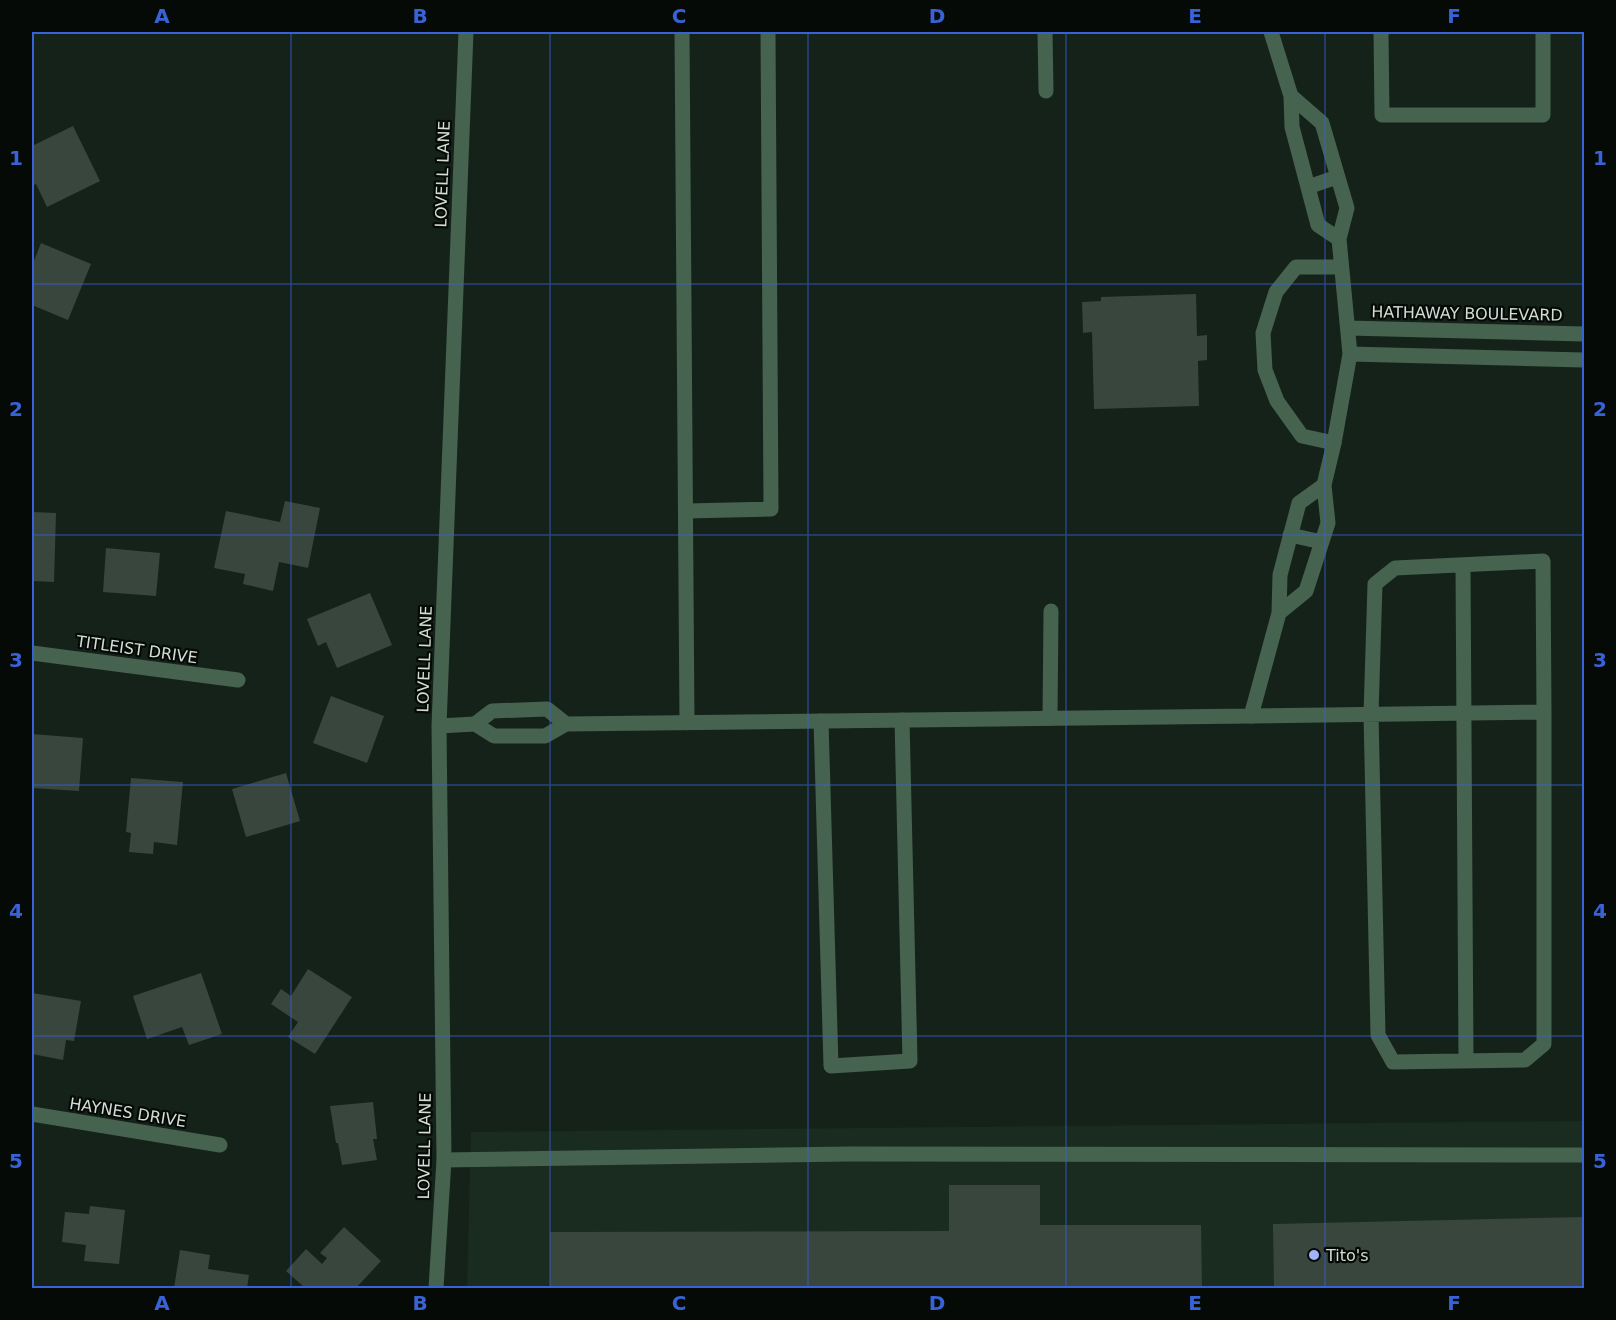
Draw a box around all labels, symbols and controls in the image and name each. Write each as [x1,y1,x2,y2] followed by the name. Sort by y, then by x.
[154,4,170,28] text: A
[412,4,428,28] text: B
[672,4,686,28] text: C
[929,4,945,28] text: D
[1188,4,1202,28] text: E
[1447,4,1461,28] text: F
[431,120,454,228] street label: LOVELL LANE
[9,146,23,170] text: 1
[1593,146,1607,170] text: 1
[1371,302,1563,325] street label: HATHAWAY BOULEVARD
[9,397,23,421] text: 2
[1593,397,1607,421] text: 2
[413,605,436,713] street label: LOVELL LANE
[74,631,199,667] street label: TITLEIST DRIVE
[9,648,23,672] text: 3
[1593,648,1607,672] text: 3
[9,899,23,923] text: 4
[1593,899,1607,923] text: 4
[414,1092,435,1200] street label: LOVELL LANE
[68,1094,188,1131] street label: HAYNES DRIVE
[9,1149,23,1173] text: 5
[1593,1149,1607,1173] text: 5
[1325,1246,1369,1265] place label: Tito's
[1307,1248,1321,1262] marker: Tito's
[154,1291,170,1315] text: A
[412,1291,428,1315] text: B
[672,1291,686,1315] text: C
[929,1291,945,1315] text: D
[1188,1291,1202,1315] text: E
[1447,1291,1461,1315] text: F

